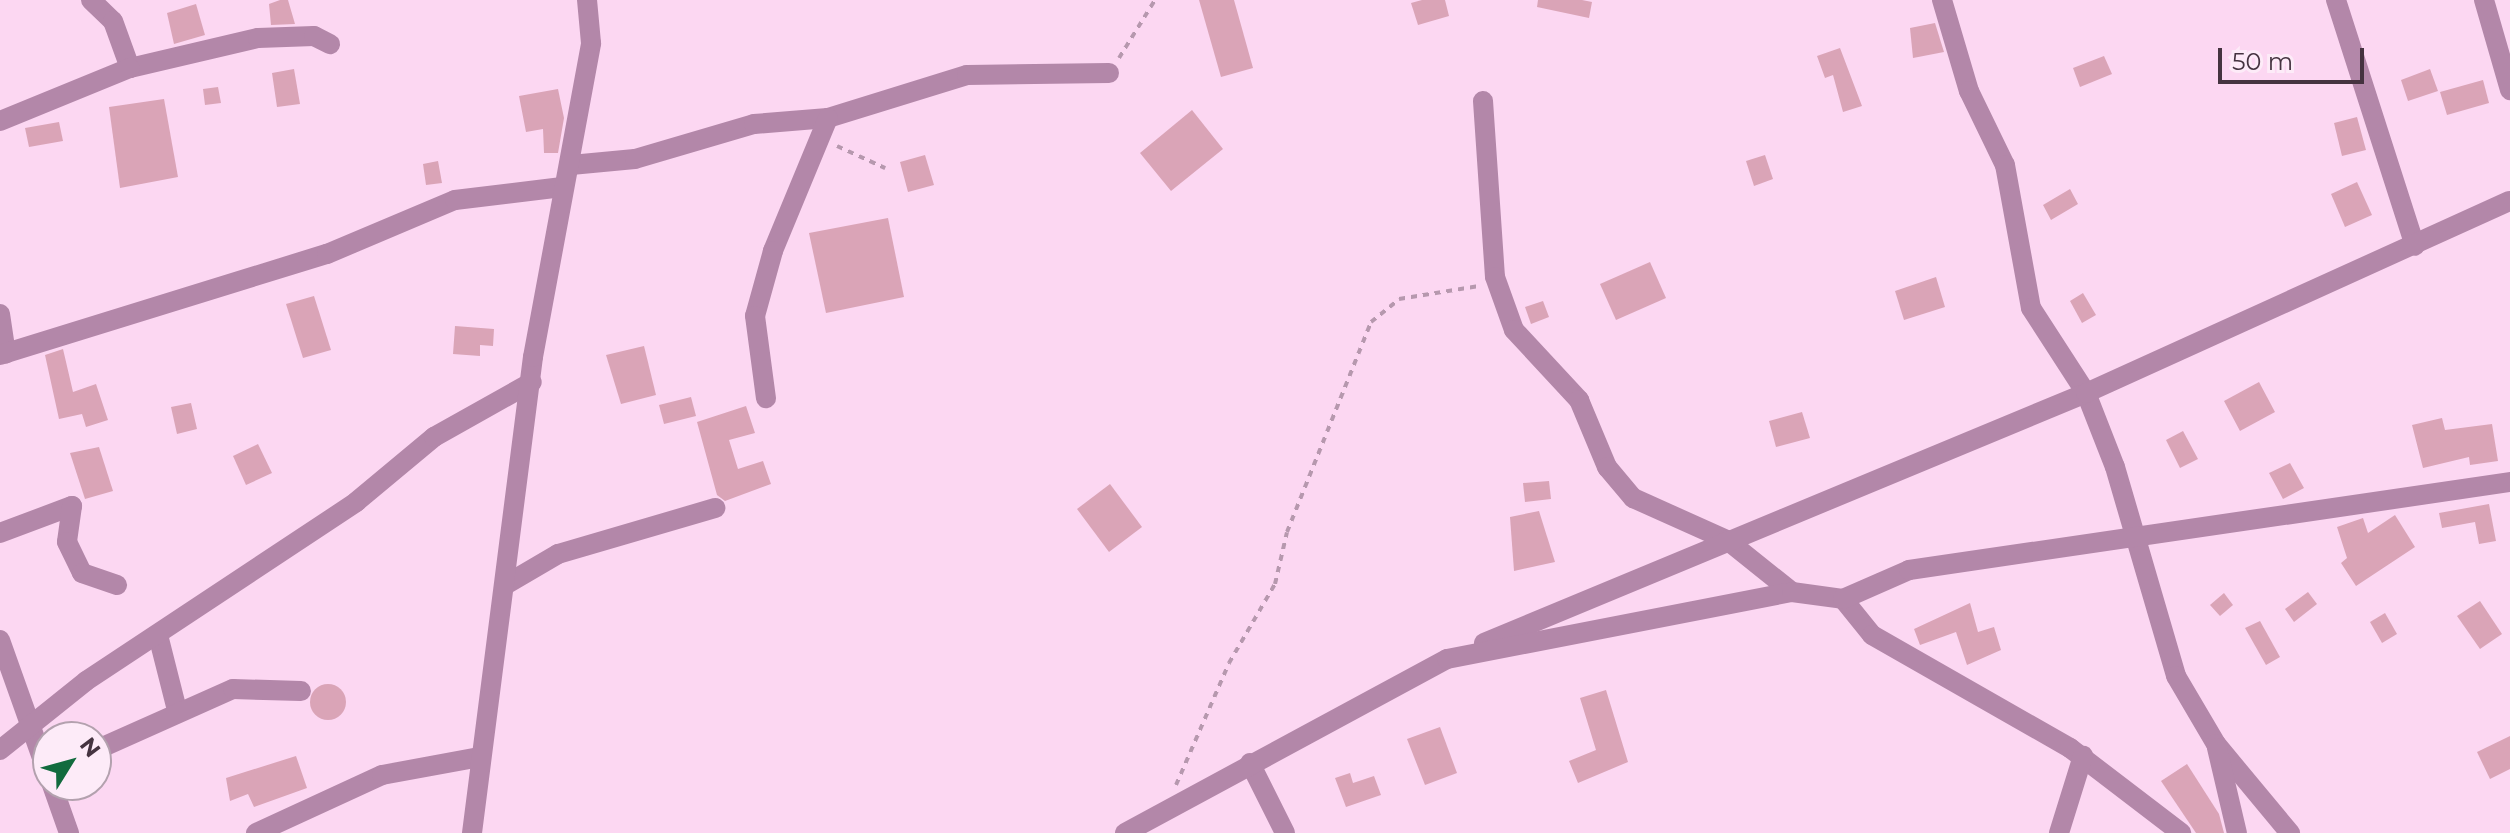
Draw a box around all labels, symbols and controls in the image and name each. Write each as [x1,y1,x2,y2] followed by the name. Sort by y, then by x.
[2222,32,2368,82] scale bar
[2232,47,2293,76] text: 50 m
[32,721,112,801] north arrow
[74,732,106,763] text: N

